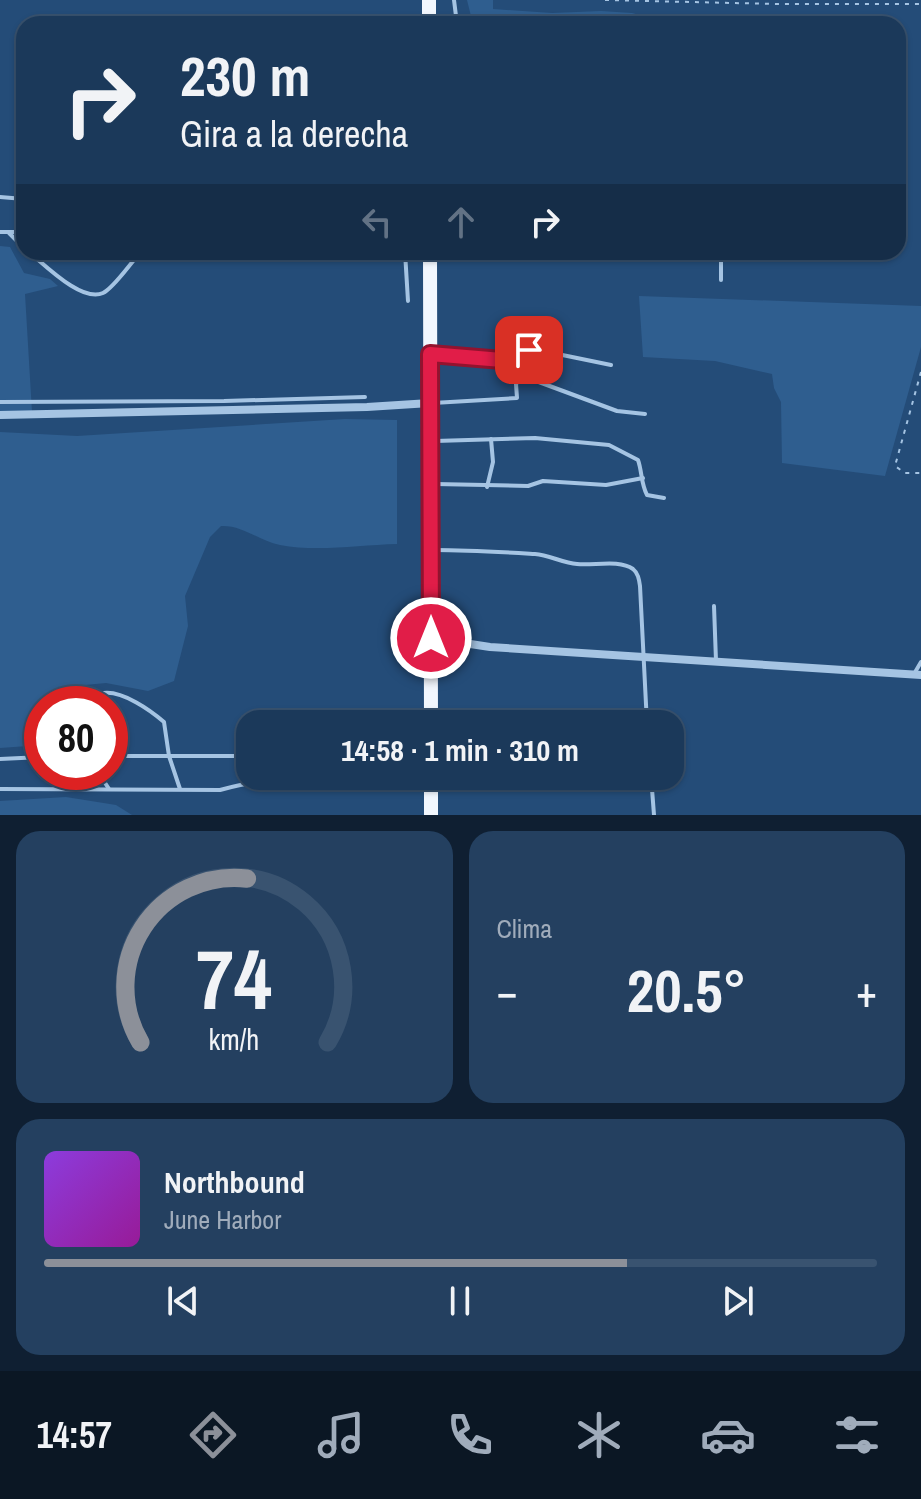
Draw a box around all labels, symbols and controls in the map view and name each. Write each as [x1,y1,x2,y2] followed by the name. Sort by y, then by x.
[180,38,310,113] text: 230 m
[48,48,152,152] icon: right
[180,110,408,158] text: Gira a la derecha
[355,200,399,244] icon: left
[439,200,483,244] icon: ahead
[523,200,567,244] icon: right
[495,316,563,384] pin
[507,328,551,372] icon: arrive
[389,596,473,680] position arrow
[24,686,128,790] speed limit sign: 80
[341,730,579,770] text: 14:58 · 1 min · 310 m
[497,911,552,946] text: Clima
[196,923,272,1035] text: 74
[627,950,747,1031] text: 20.5°
[497,961,518,1021] text: −
[856,961,877,1021] text: +
[209,1020,260,1059] text: km/h
[164,1162,305,1202] text: Northbound
[164,1202,281,1237] text: June Harbor
[161,1279,205,1323] icon: previous
[438,1279,482,1323] icon: pause
[716,1279,760,1323] icon: next
[185,1407,241,1463] icon: directions
[313,1407,369,1463] icon: music
[442,1407,498,1463] icon: phone
[571,1407,627,1463] icon: climate
[700,1407,756,1463] icon: car
[829,1407,885,1463] icon: filters
[36,1411,112,1459] text: 14:57

